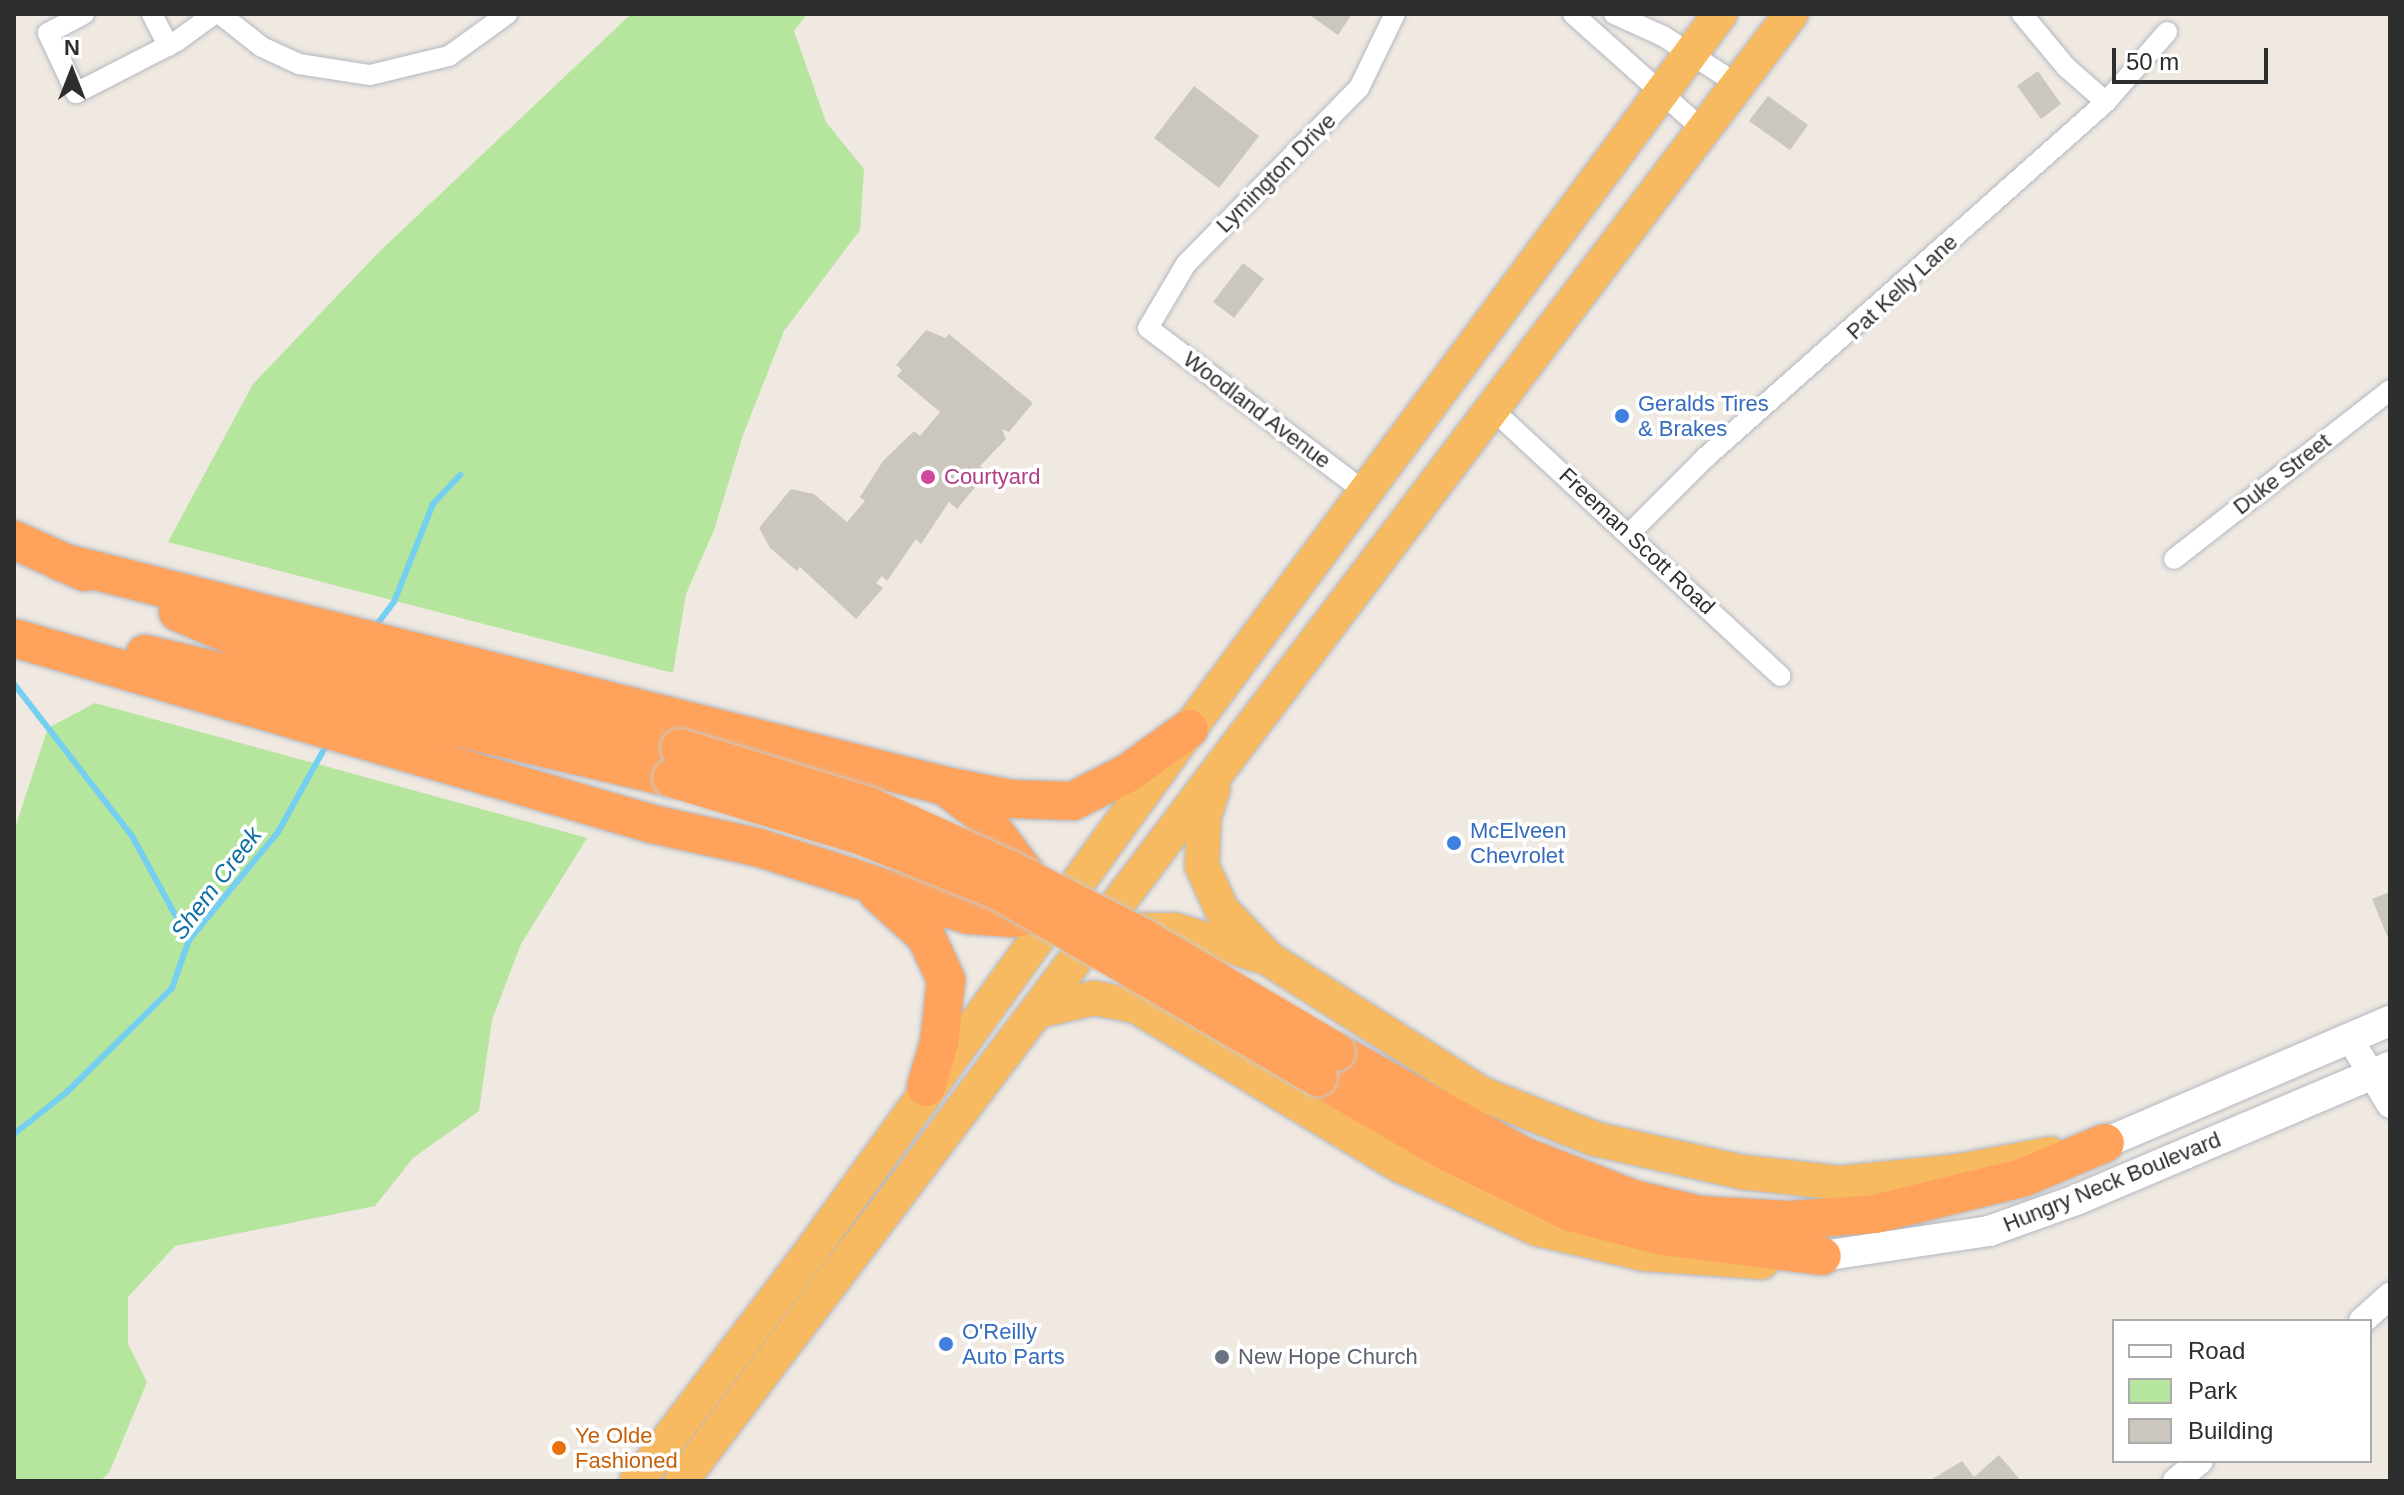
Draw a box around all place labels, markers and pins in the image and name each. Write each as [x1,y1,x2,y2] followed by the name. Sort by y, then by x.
[1638,390,1769,442] place label: Geralds Tires & Brakes
[1613,407,1631,425] marker: Geralds Tires & Brakes
[944,464,1041,490] place label: Courtyard
[919,468,937,486] marker: Courtyard
[1470,817,1567,868] place label: McElveen Chevrolet
[1445,834,1463,852] marker: McElveen Chevrolet
[962,1318,1065,1370] place label: O'Reilly Auto Parts
[937,1335,955,1353] marker: O'Reilly Auto Parts
[1238,1344,1418,1370] place label: New Hope Church
[1213,1348,1231,1366] marker: New Hope Church
[575,1422,678,1474] place label: Ye Olde Fashioned
[550,1439,568,1457] marker: Ye Olde Fashioned

